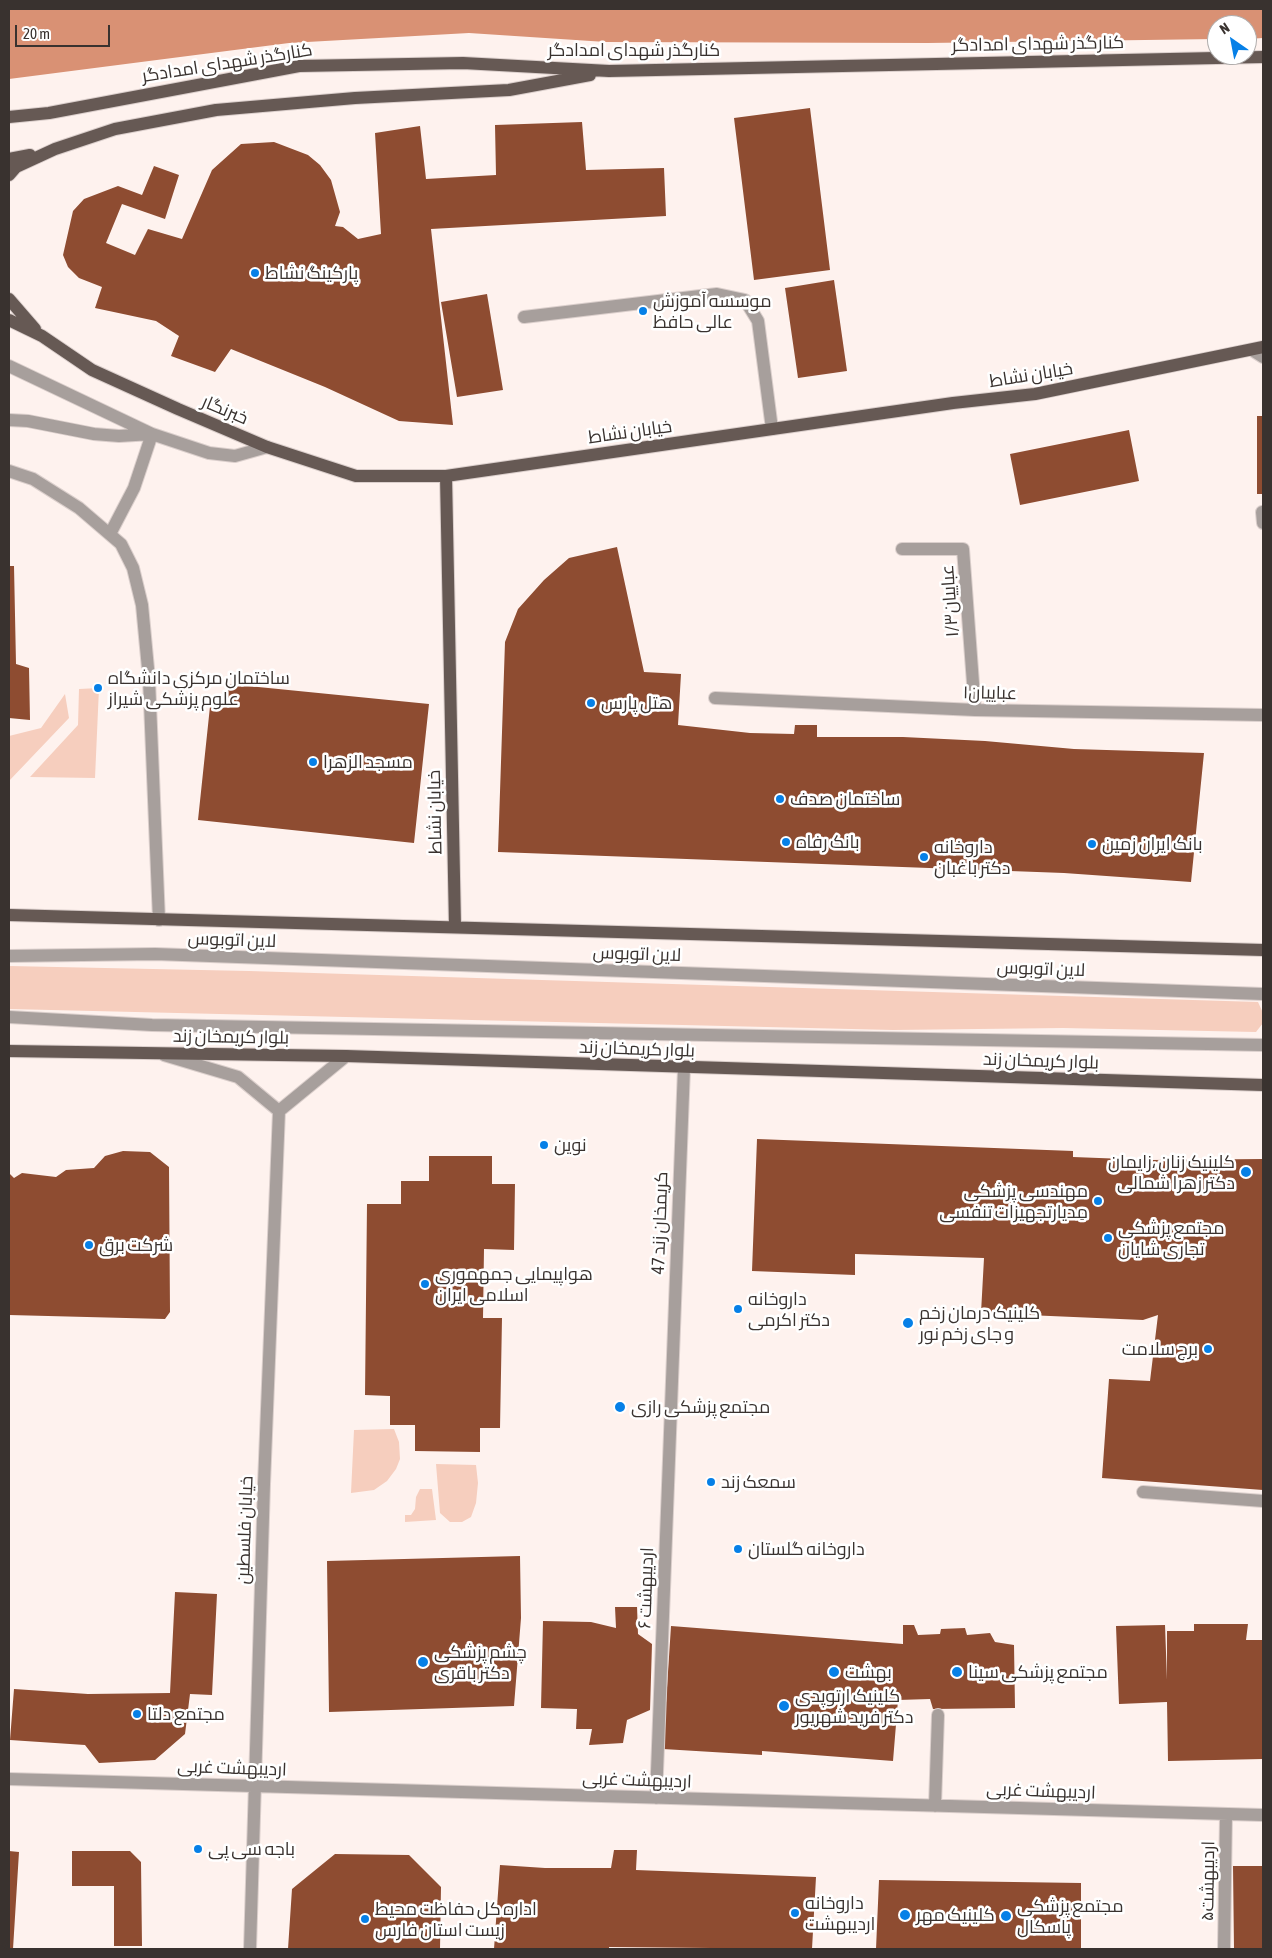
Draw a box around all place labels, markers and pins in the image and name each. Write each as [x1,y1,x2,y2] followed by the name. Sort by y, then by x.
[265,262,358,284] place label: پارکینگ نشاط
[249,267,261,279] marker: پارکینگ نشاط
[653,290,772,332] place label: موسسه آموزش عالی حافظ
[637,305,649,317] marker: موسسه آموزش عالی حافظ
[108,667,290,710] place label: ساختمان مرکزی دانشگاه علوم پزشکی شیراز
[92,682,104,694] marker: ساختمان مرکزی دانشگاه علوم پزشکی شیراز
[601,692,672,714] place label: هتل پارس
[585,697,597,709] marker: هتل پارس
[323,751,413,773] place label: مسجد الزهرا
[307,756,319,768] marker: مسجد الزهرا
[790,788,900,810] place label: ساختمان صدف
[774,793,786,805] marker: ساختمان صدف
[796,831,860,853] place label: بانک رفاه
[1102,833,1203,855] place label: بانک ایران زمین
[780,836,792,848] marker: بانک رفاه
[934,836,1010,879] place label: داروخانه دکتر باغبان
[1086,838,1098,850] marker: بانک ایران زمین
[918,851,930,863] marker: داروخانه دکتر باغبان
[554,1134,587,1156] place label: نوین
[538,1139,550,1151] marker: نوین
[1108,1151,1235,1194] place label: کلینیک زنان ،زایمان دکتر زهرا شمالی
[1239,1165,1253,1179] marker: کلینیک زنان ،زایمان دکتر زهرا شمالی
[939,1180,1088,1222] place label: مهندسی پزشکی مِدیارتجهیزات تنفسی
[1092,1195,1104,1207] marker: مهندسی پزشکی مِدیارتجهیزات تنفسی
[1118,1217,1225,1260] place label: مجتمع پزشکی تجاری شایان
[1102,1232,1114,1244] marker: مجتمع پزشکی تجاری شایان
[99,1234,173,1256] place label: شرکت برق
[83,1239,95,1251] marker: شرکت برق
[435,1263,593,1306] place label: هواپیمایی جمهموری اسلامی ایران
[419,1278,431,1290] marker: هواپیمایی جمهموری اسلامی ایران
[748,1288,830,1330] place label: داروخانه دکتر اکرمی
[919,1302,1040,1345] place label: کلینیک درمان زخم و جای زخم نور
[732,1303,744,1315] marker: داروخانه دکتر اکرمی
[901,1316,915,1330] marker: کلینیک درمان زخم و جای زخم نور
[1122,1338,1198,1360] place label: برج سلامت
[1202,1343,1214,1355] marker: برج سلامت
[631,1396,770,1418] place label: مجتمع پزشکی رازی
[613,1400,627,1414] marker: مجتمع پزشکی رازی
[721,1471,796,1493] place label: سمعک زند
[705,1476,717,1488] marker: سمعک زند
[748,1538,865,1560] place label: داروخانه گلستان
[732,1543,744,1555] marker: داروخانه گلستان
[434,1641,527,1684] place label: چشم پزشکی دکتر باقری
[416,1655,430,1669] marker: چشم پزشکی دکتر باقری
[845,1661,892,1683] place label: بهشت
[968,1661,1108,1683] place label: مجتمع پزشکی سینا
[827,1665,841,1679] marker: بهشت
[950,1665,964,1679] marker: مجتمع پزشکی سینا
[795,1685,913,1728] place label: کلینیک ارتوپدی دکتر فرید شهریور
[777,1699,791,1713] marker: کلینیک ارتوپدی دکتر فرید شهریور
[147,1703,225,1725] place label: مجتمع دلتا
[131,1708,143,1720] marker: مجتمع دلتا
[208,1838,295,1860] place label: باجه سی پی
[192,1843,204,1855] marker: باجه سی پی
[805,1892,875,1935] place label: داروخانه اردیبهشت
[1017,1895,1124,1938] place label: مجتمع پزشکی پاسکال
[375,1898,537,1940] place label: اداره کل حفاظت محیط زیست استان فارس
[916,1904,995,1926] place label: کلینیک مهر
[789,1907,801,1919] marker: داروخانه اردیبهشت
[898,1908,912,1922] marker: کلینیک مهر
[999,1909,1013,1923] marker: مجتمع پزشکی پاسکال
[359,1913,371,1925] marker: اداره کل حفاظت محیط زیست استان فارس

